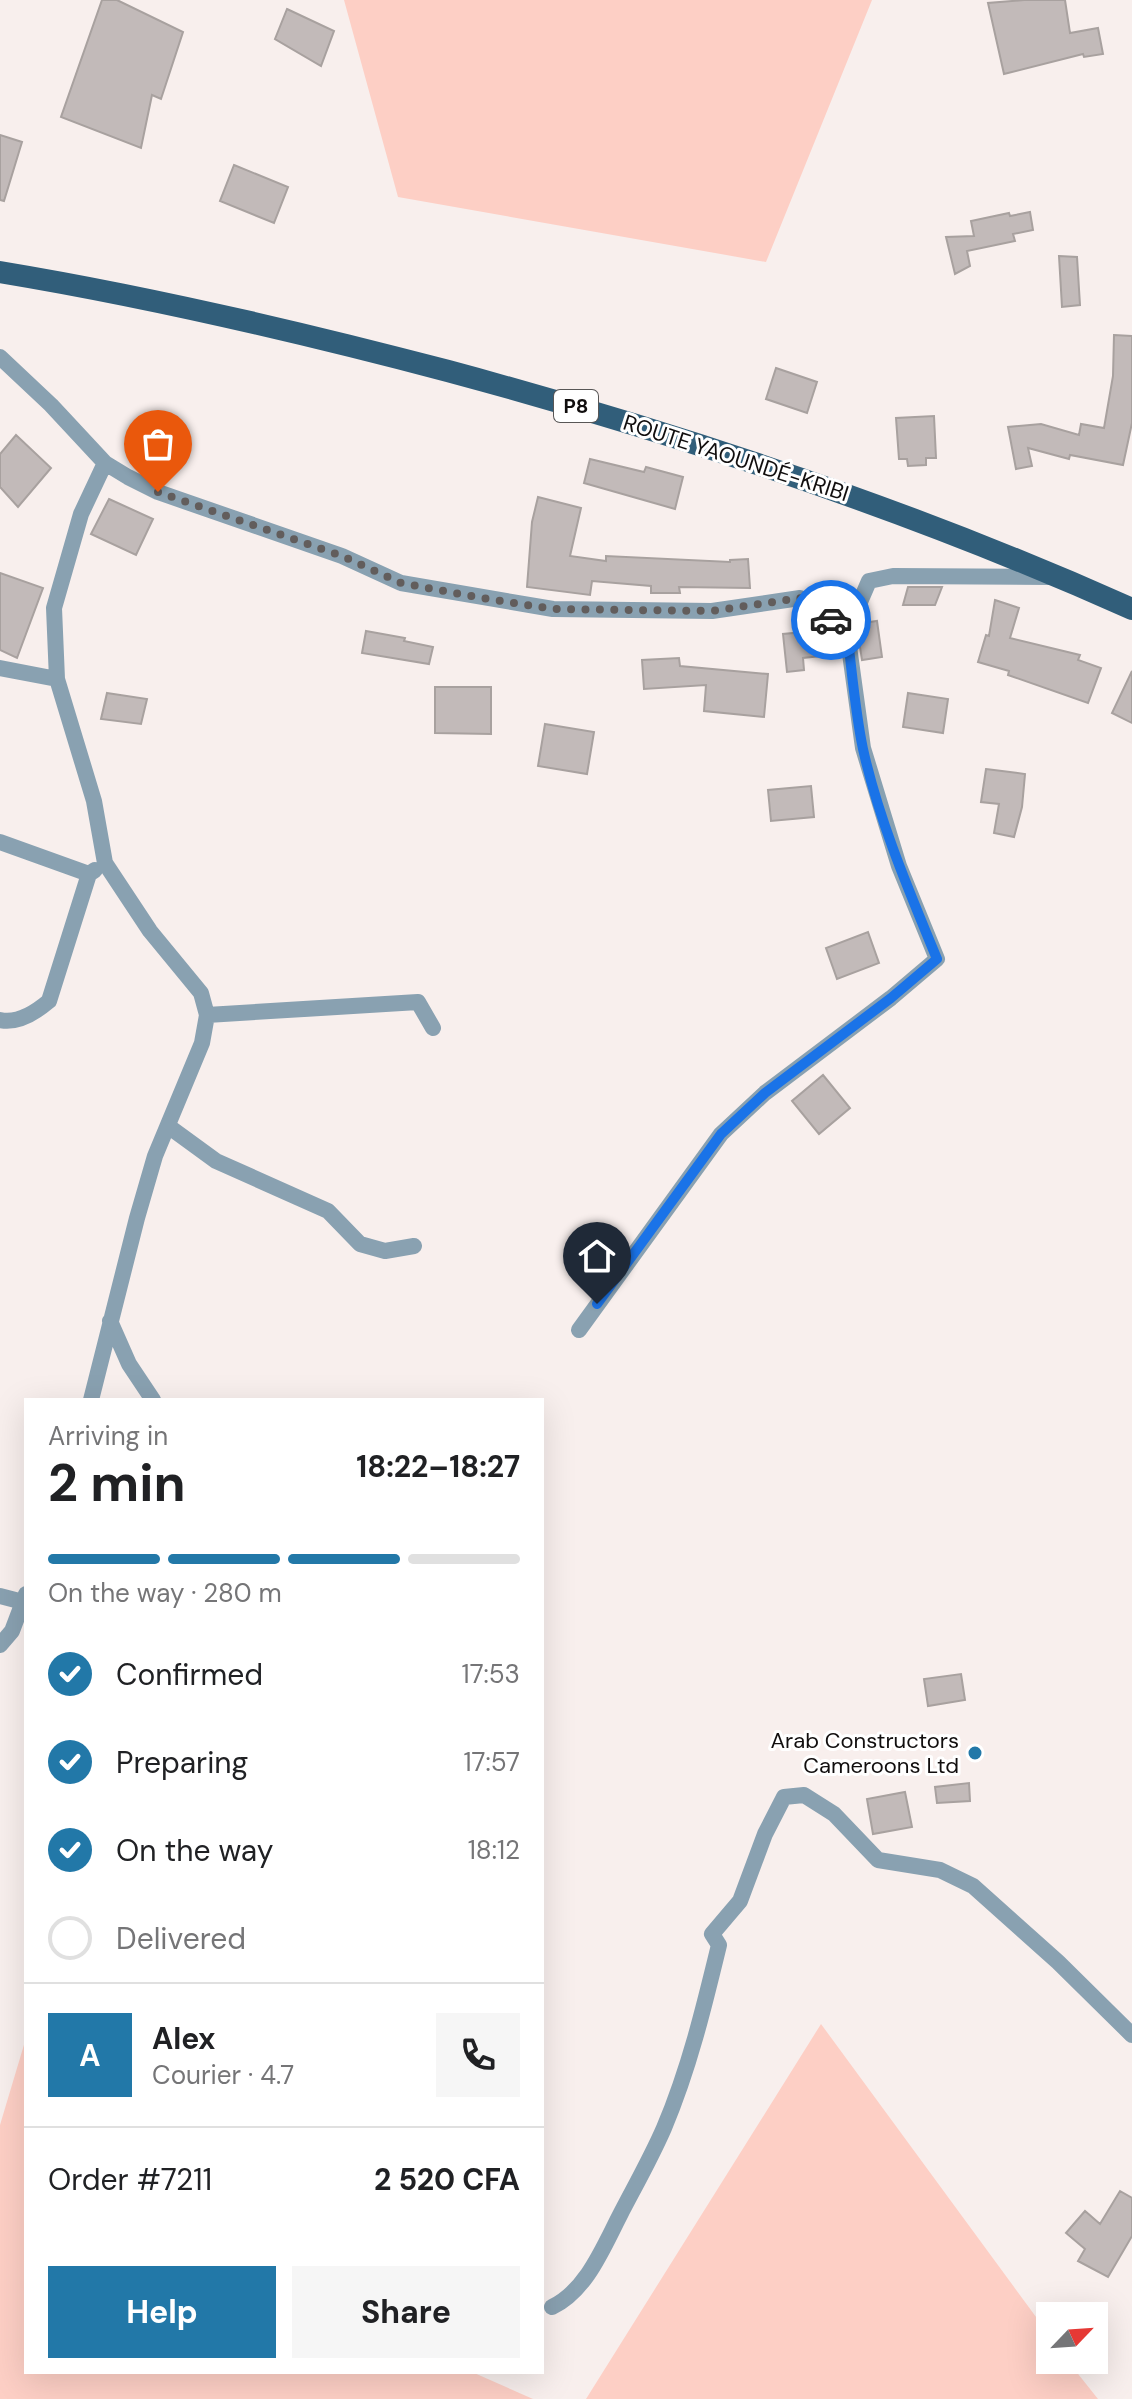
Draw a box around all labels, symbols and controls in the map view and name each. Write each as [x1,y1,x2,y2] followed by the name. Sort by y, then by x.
[554,390,598,422] road number: P8
[619,408,853,508] street label: ROUTE YAOUNDÉ-KRIBI
[124,410,192,492] pin
[136,422,180,466] icon: bag
[791,580,871,660] courier
[809,598,853,642] icon: car
[563,1222,631,1304] pin
[575,1234,619,1278] icon: home
[48,1419,168,1453] text: Arriving in
[356,1447,520,1486] text: 18:22–18:27
[48,1449,186,1517] text: 2 min
[48,1576,282,1610] text: On the way · 280 m
[48,1652,92,1696] icon: check
[116,1655,263,1694] text: Confirmed
[462,1657,520,1691] text: 17:53
[770,1726,959,1780] place label: Arab Constructors Cameroons Ltd
[48,1740,92,1784] icon: check
[116,1743,248,1782] text: Preparing
[966,1744,984,1762] marker: Arab Constructors Cameroons Ltd
[463,1745,520,1779] text: 17:57
[48,1828,92,1872] icon: check
[116,1831,273,1870] text: On the way
[468,1833,520,1867] text: 18:12
[116,1919,246,1958] text: Delivered
[436,2013,520,2097] button: phone
[152,2019,215,2058] text: Alex
[79,2036,101,2075] text: A
[152,2058,294,2092] text: Courier · 4.7
[48,2160,212,2199] text: Order #7211
[374,2160,520,2199] text: 2 520 CFA
[48,2266,276,2358] button: Help
[292,2266,520,2358] button: Share
[1036,2302,1108,2374] north arrow
[1036,2302,1108,2374] map controls

